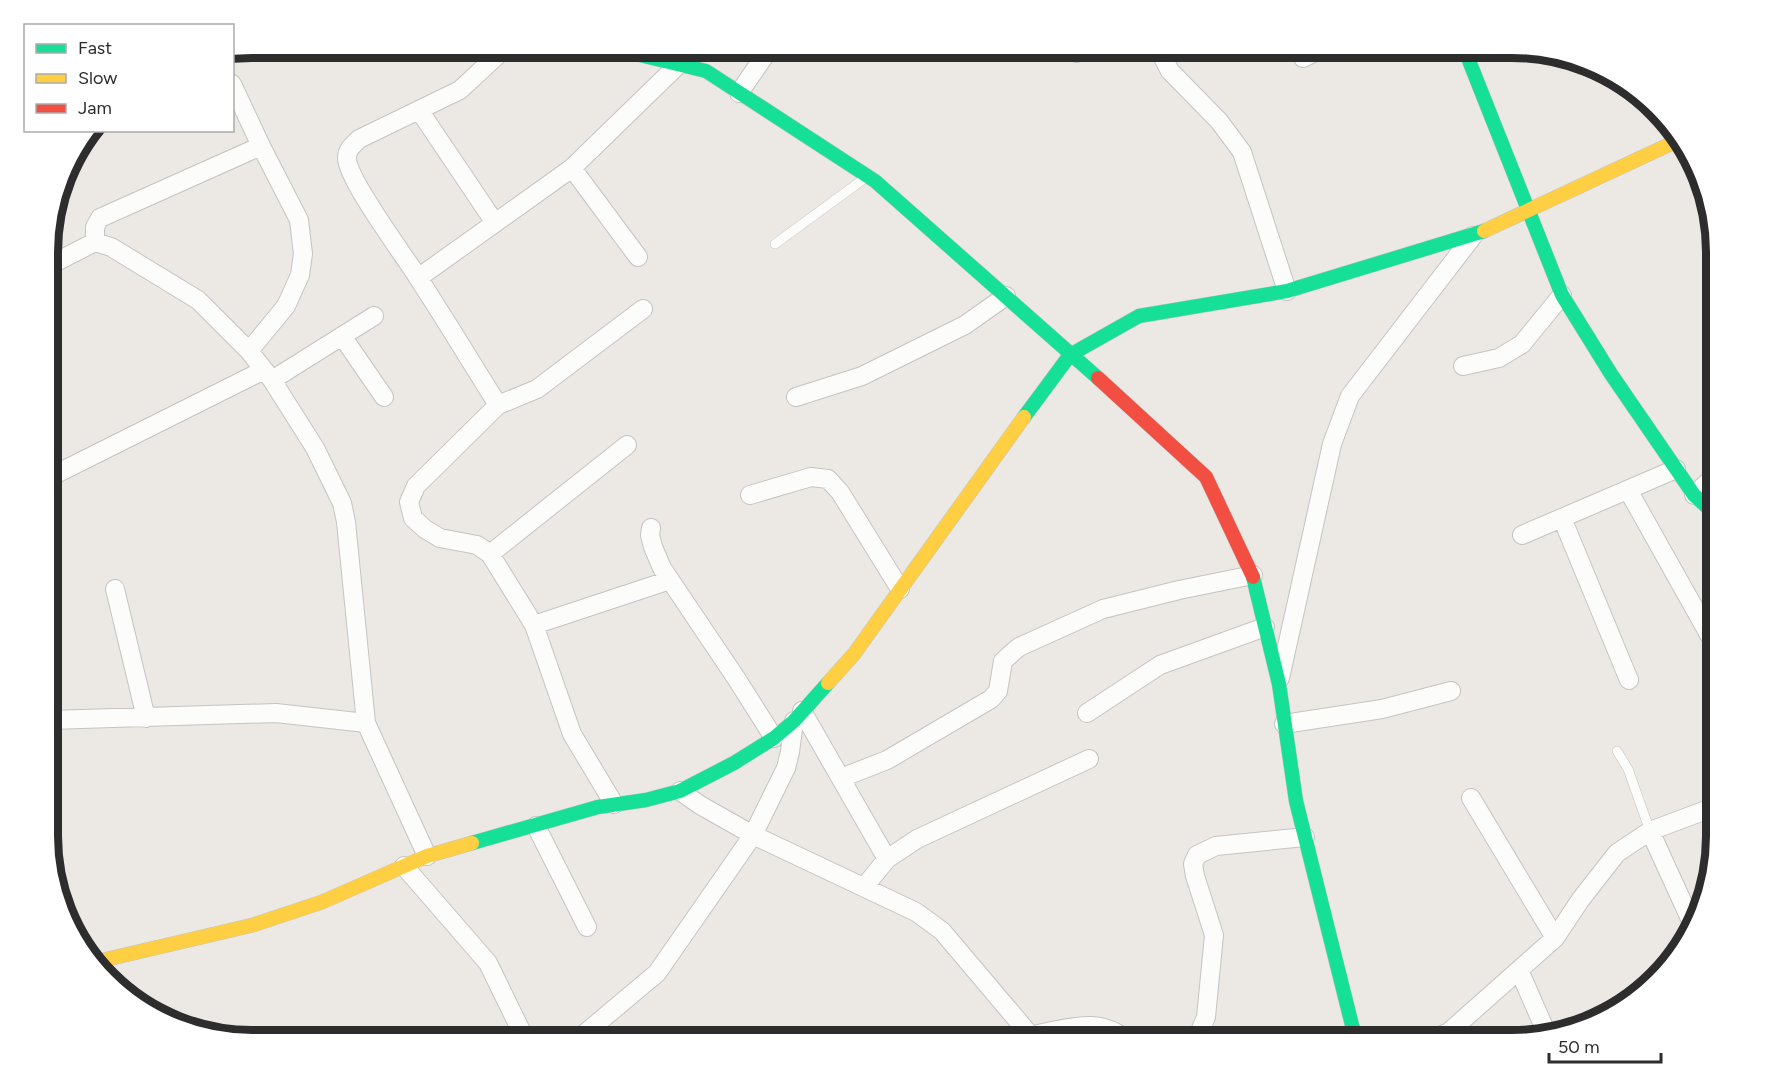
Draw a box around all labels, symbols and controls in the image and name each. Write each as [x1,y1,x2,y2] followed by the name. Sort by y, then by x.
[24,24,234,132] legend
[78,37,112,59] text: Fast
[78,67,117,89] text: Slow
[78,97,112,119] text: Jam
[1549,1026,1662,1064] scale bar
[1558,1036,1600,1058] text: 50 m

